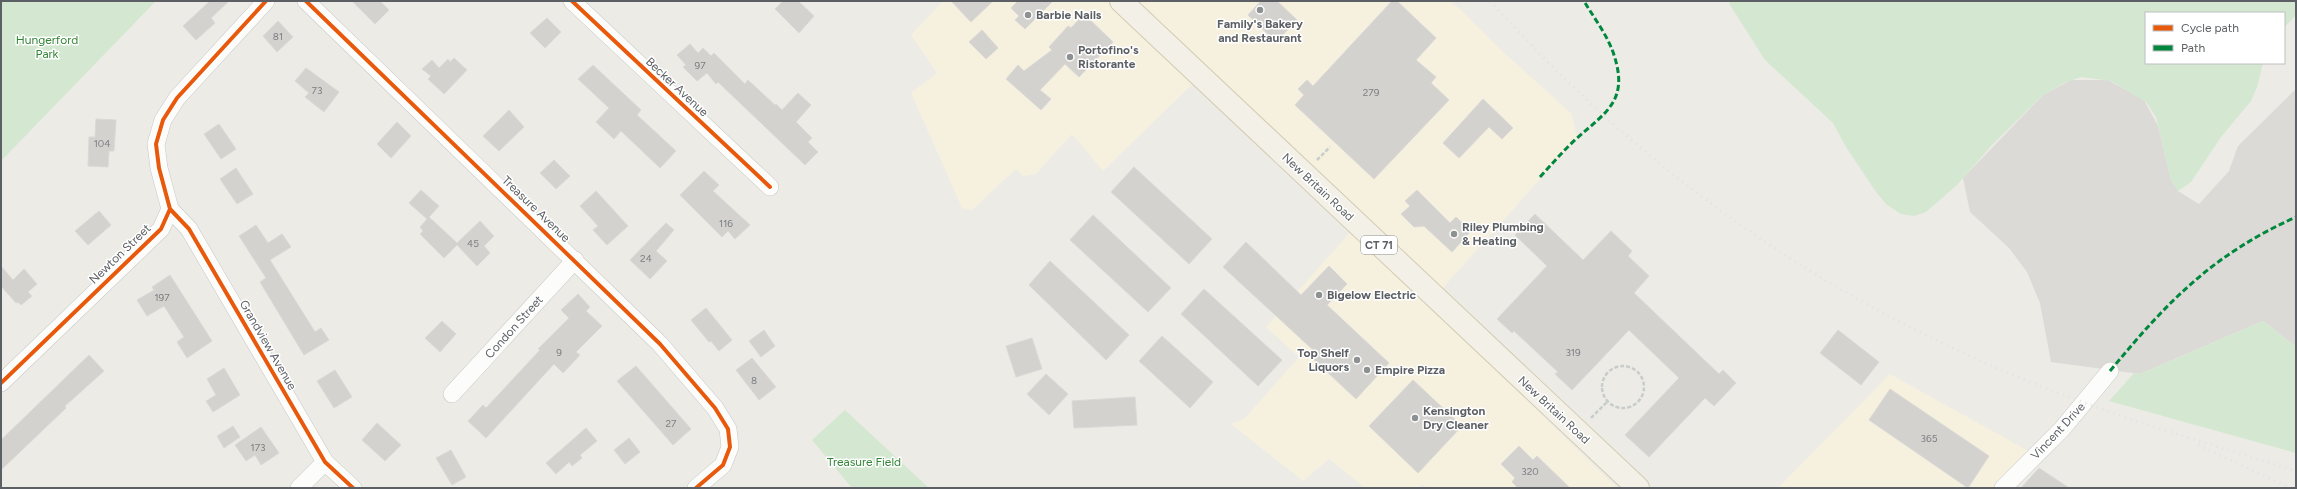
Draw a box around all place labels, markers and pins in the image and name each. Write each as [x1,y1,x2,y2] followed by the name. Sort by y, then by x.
[1255,5,1265,15] marker: Family's Bakery and Restaurant
[1036,8,1102,22] place label: Barbie Nails
[1023,10,1033,20] marker: Barbie Nails
[1217,17,1303,45] place label: Family's Bakery and Restaurant
[1078,43,1139,71] place label: Portofino's Ristorante
[1065,52,1075,62] marker: Portofino's Ristorante
[1462,220,1544,248] place label: Riley Plumbing & Heating
[1449,229,1459,239] marker: Riley Plumbing & Heating
[1327,288,1417,302] place label: Bigelow Electric
[1314,290,1324,300] marker: Bigelow Electric
[1297,346,1349,374] place label: Top Shelf Liquors
[1352,355,1362,365] marker: Top Shelf Liquors
[1375,363,1445,377] place label: Empire Pizza
[1362,365,1372,375] marker: Empire Pizza
[1423,404,1489,432] place label: Kensington Dry Cleaner
[1410,413,1420,423] marker: Kensington Dry Cleaner

